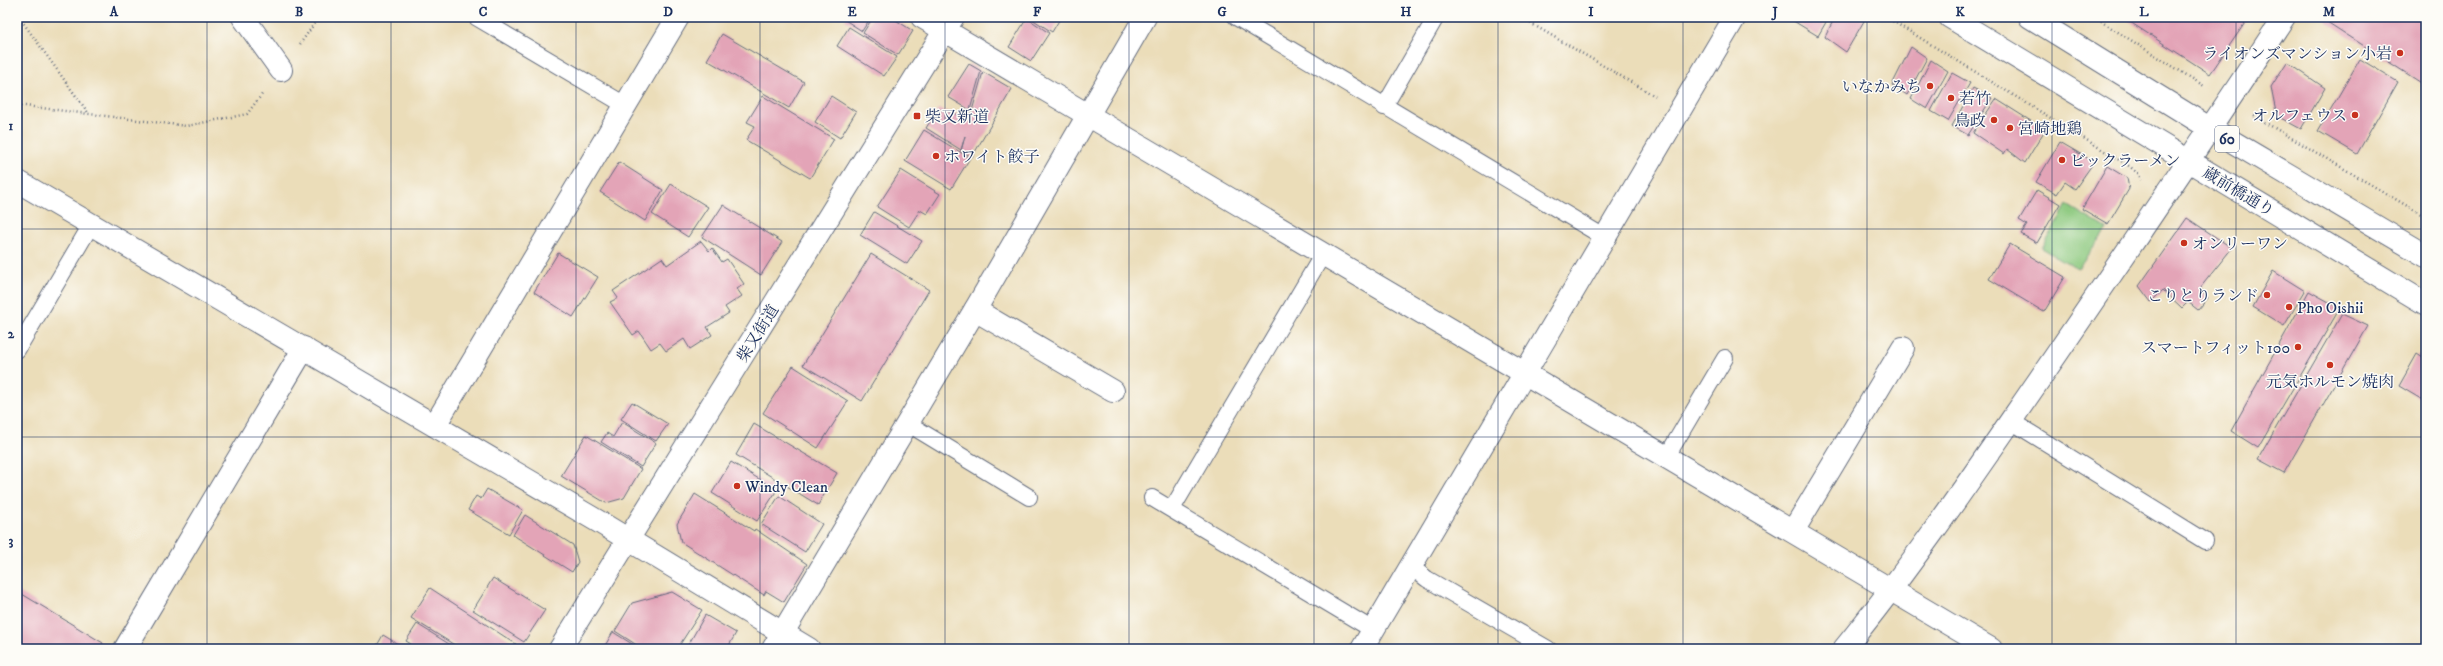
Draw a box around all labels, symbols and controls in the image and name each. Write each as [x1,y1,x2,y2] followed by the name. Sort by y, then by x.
[109,4,119,20] text: A
[295,4,303,20] text: B
[479,4,488,20] text: C
[663,4,673,20] text: D
[847,4,857,20] text: E
[1033,4,1042,20] text: F
[1217,4,1227,20] text: G
[1401,4,1412,20] text: H
[1588,4,1594,20] text: I
[1770,4,1778,21] text: J
[1955,4,1965,20] text: K
[2139,4,2149,20] text: L
[2323,4,2335,20] text: M
[2202,44,2392,64] place label: ライオンズマンション小岩
[2395,48,2405,58] marker: ライオンズマンション小岩
[1842,77,1922,97] place label: いなかみち
[1925,81,1935,91] marker: いなかみち
[1959,89,1991,109] place label: 若竹
[1946,93,1956,103] marker: 若竹
[2252,106,2347,126] place label: オルフェウス
[925,107,989,127] place label: 柴又新道
[2350,110,2360,120] marker: オルフェウス
[912,111,922,121] marker: 柴又新道
[1954,111,1986,131] place label: 鳥政
[1989,115,1999,125] marker: 鳥政
[9,118,14,134] text: 1
[2018,119,2082,139] place label: 宮崎地鶏
[2005,123,2015,133] marker: 宮崎地鶏
[2215,126,2239,152] road number: 60
[944,147,1040,167] place label: ホワイト餃子
[931,151,941,161] marker: ホワイト餃子
[2070,151,2181,171] place label: ビックラーメン
[2057,155,2067,165] marker: ビックラーメン
[2199,163,2278,221] street label: 蔵前橋通り
[2192,234,2288,254] place label: オンリーワン
[2179,238,2189,248] marker: オンリーワン
[2147,286,2259,306] place label: こりとりランド
[2262,290,2272,300] marker: こりとりランド
[2297,298,2363,318] place label: Pho Oishii
[732,301,783,366] street label: 柴又街道
[2284,302,2294,312] marker: Pho Oishii
[8,326,15,342] text: 2
[2141,338,2290,358] place label: スマートフィット100
[2293,342,2303,352] marker: スマートフィット100
[2325,360,2335,370] marker: 元気ホルモン焼肉
[2266,372,2394,392] place label: 元気ホルモン焼肉
[744,477,829,497] place label: Windy Clean
[732,481,742,491] marker: Windy Clean
[9,533,14,549] text: 3

